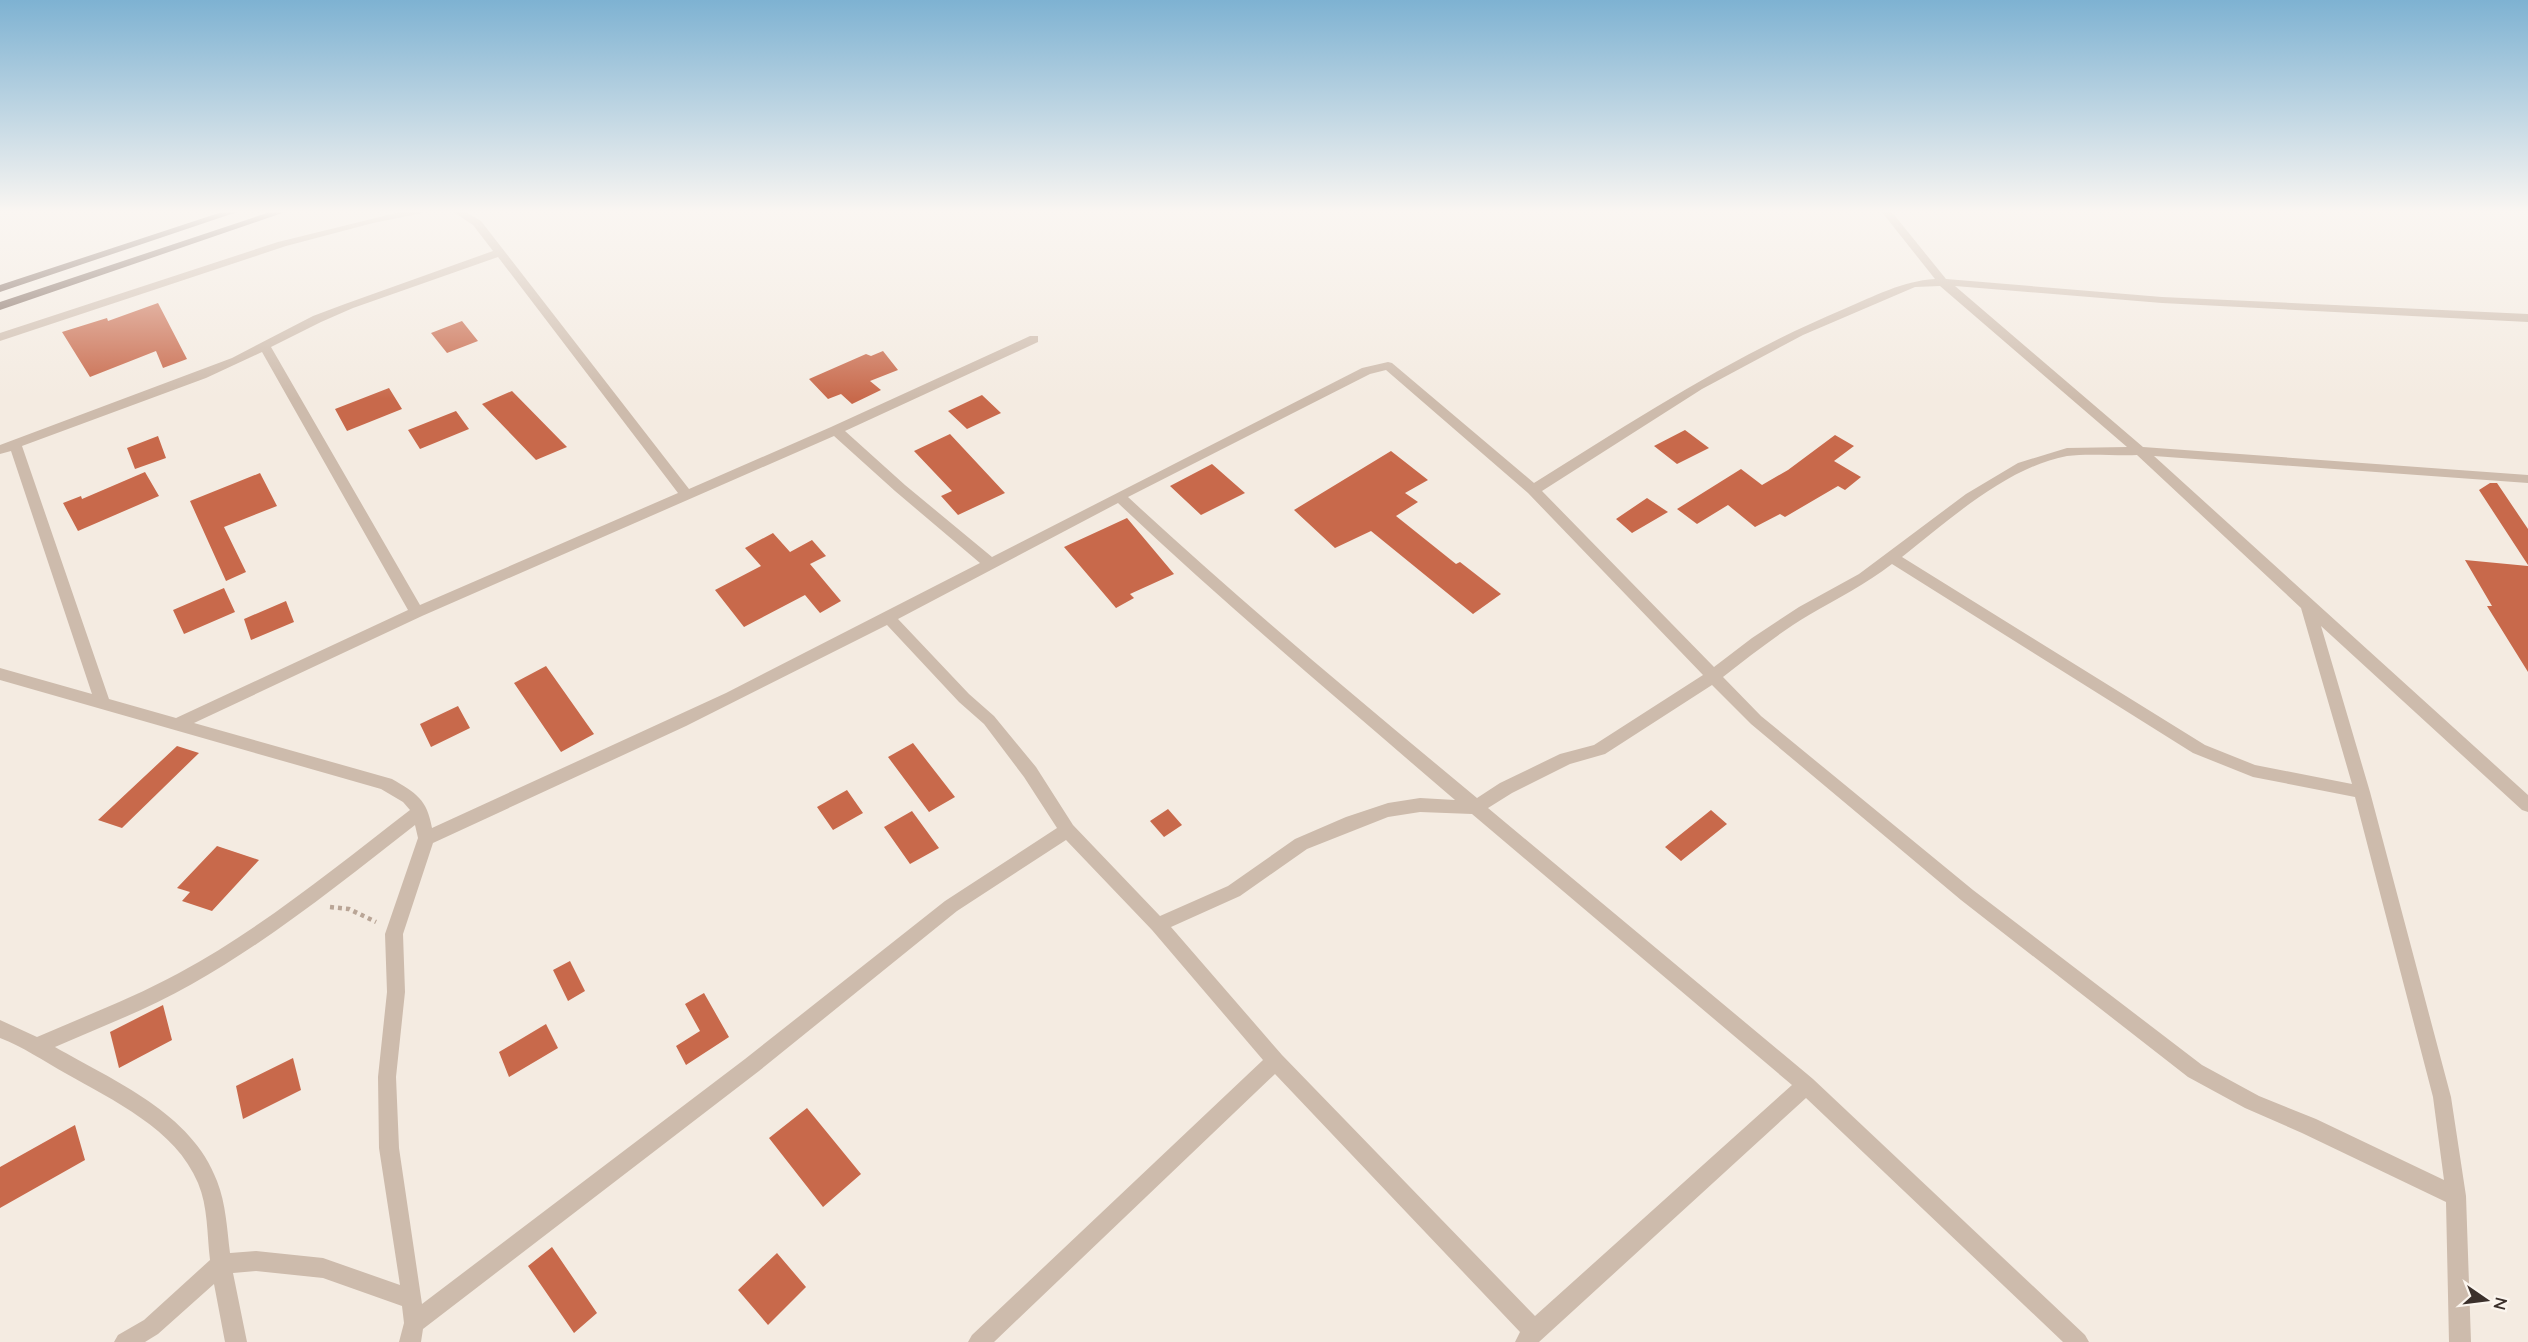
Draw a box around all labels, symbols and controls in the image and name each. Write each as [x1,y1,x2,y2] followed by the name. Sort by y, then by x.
[2456,1270,2516,1330] north arrow
[2490,1295,2512,1312] text: N

